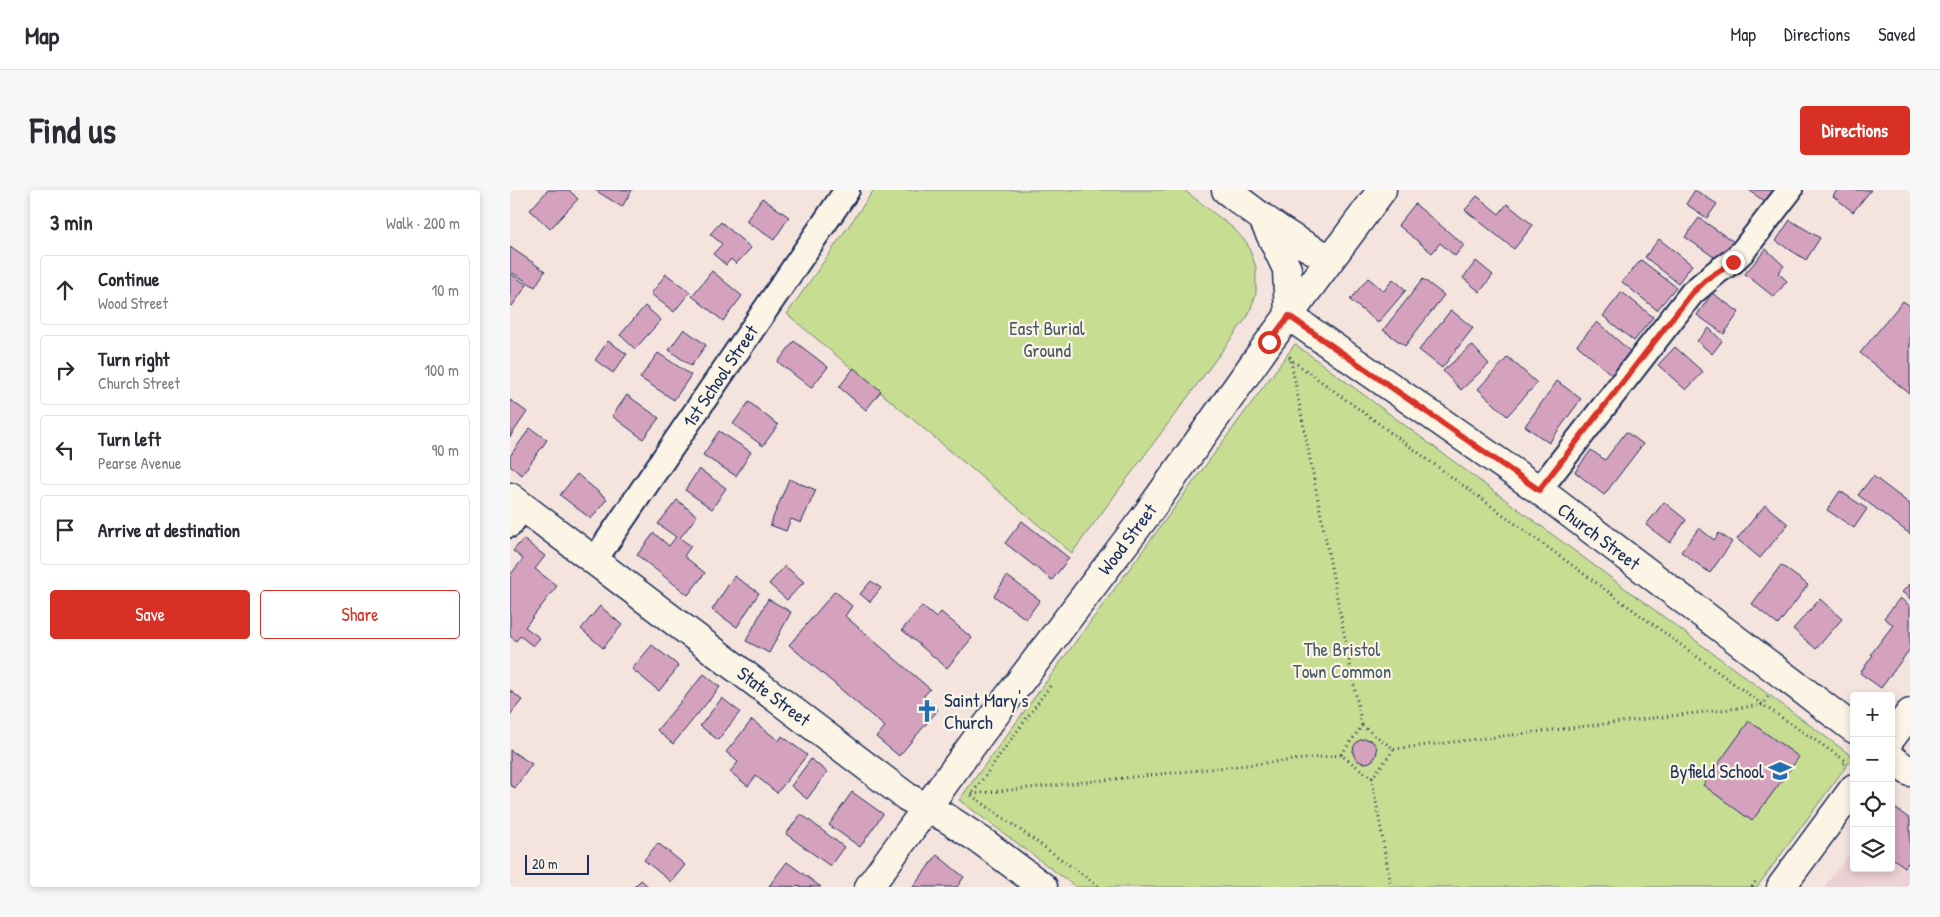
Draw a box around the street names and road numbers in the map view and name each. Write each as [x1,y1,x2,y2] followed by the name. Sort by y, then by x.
[676,319,764,432] street label: 1st School Street
[1552,496,1646,576] street label: Church Street
[1092,498,1163,580] street label: Wood Street
[732,660,816,732] street label: State Street

